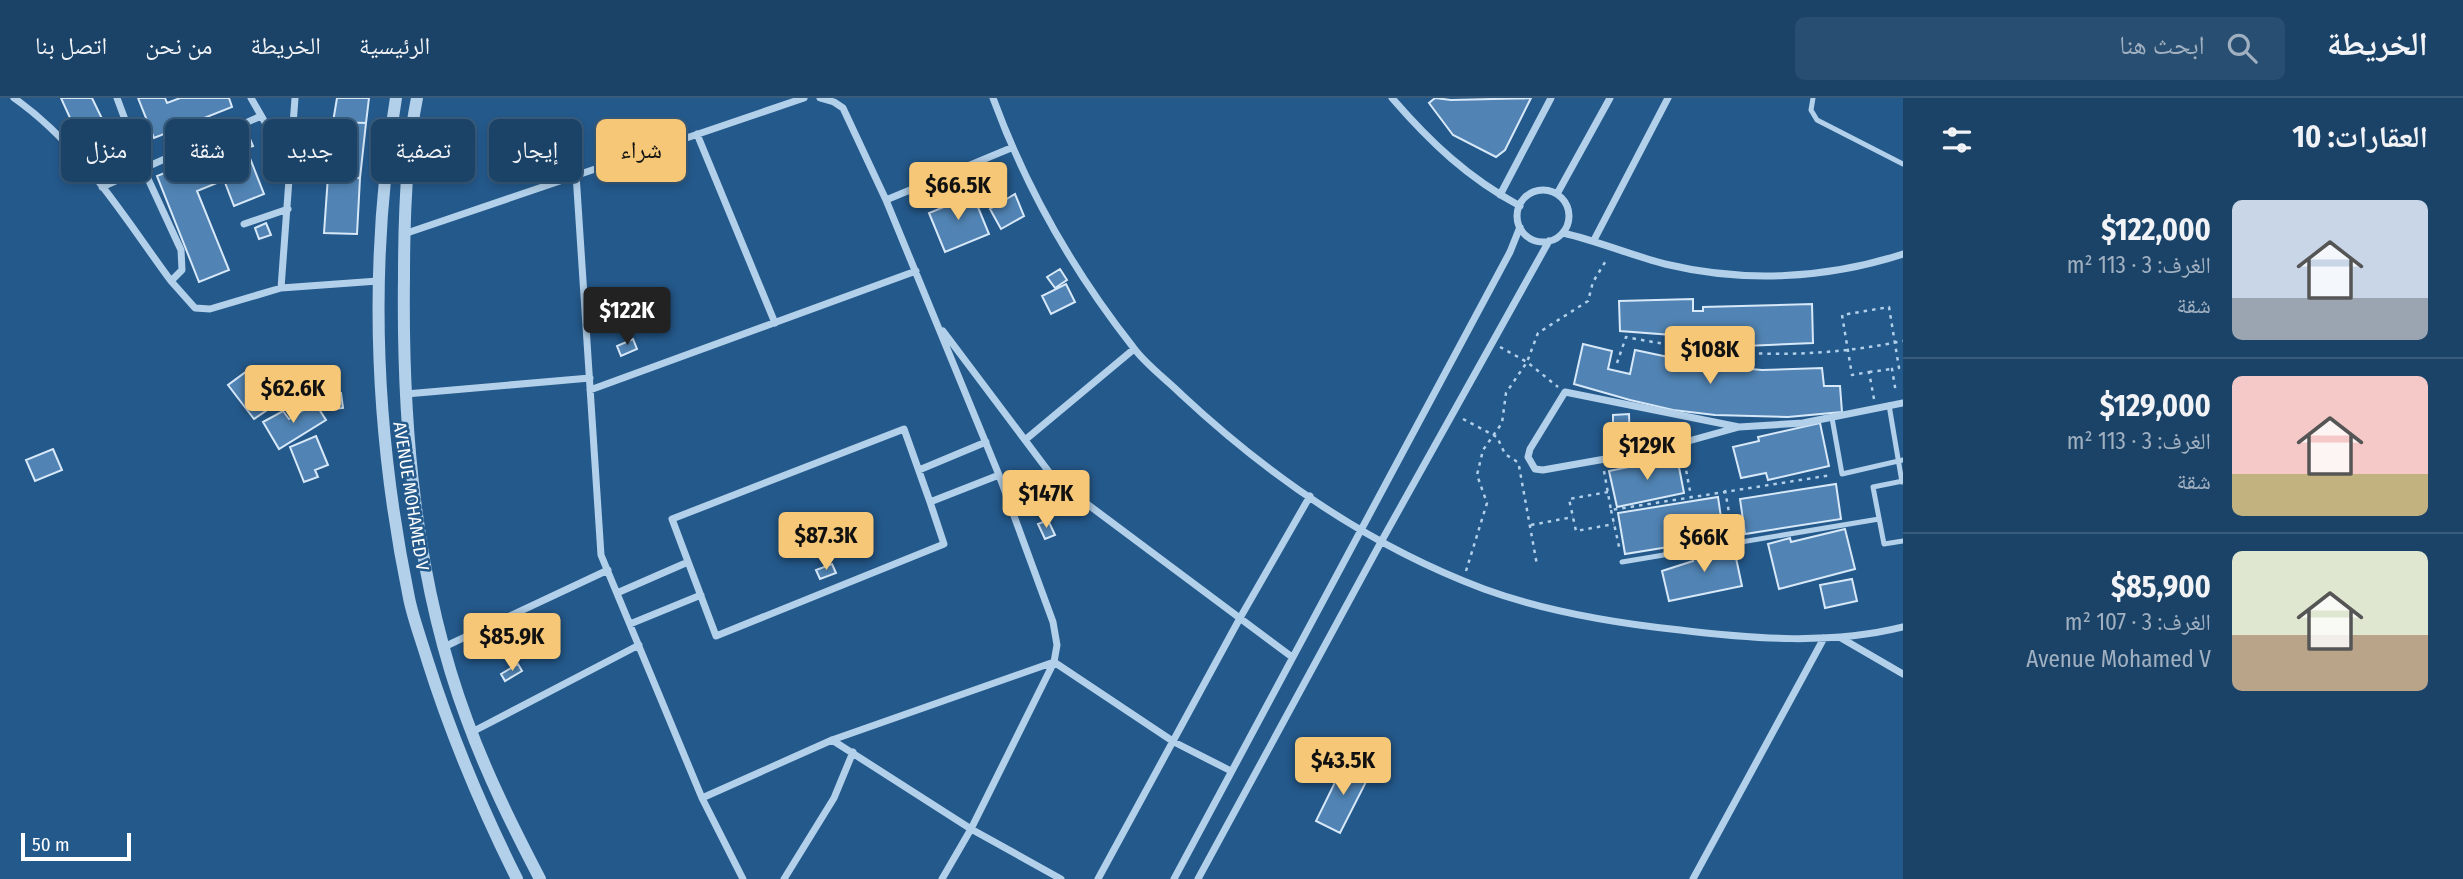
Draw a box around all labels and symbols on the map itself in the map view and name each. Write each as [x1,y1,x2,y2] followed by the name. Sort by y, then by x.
[901,162,1015,222] pin: $66.5K
[578,288,676,347] pin: $122K
[1661,327,1759,386] pin: $108K
[236,366,350,425] pin: $62.6K
[388,420,434,573] street label: AVENUE MOHAMED V
[1598,422,1696,482] pin: $129K
[997,470,1095,530] pin: $147K
[769,512,883,572] pin: $87.3K
[1663,514,1745,574] pin: $66K
[455,614,569,673] pin: $85.9K
[1286,738,1400,797] pin: $43.5K
[21,830,131,862] scale bar

